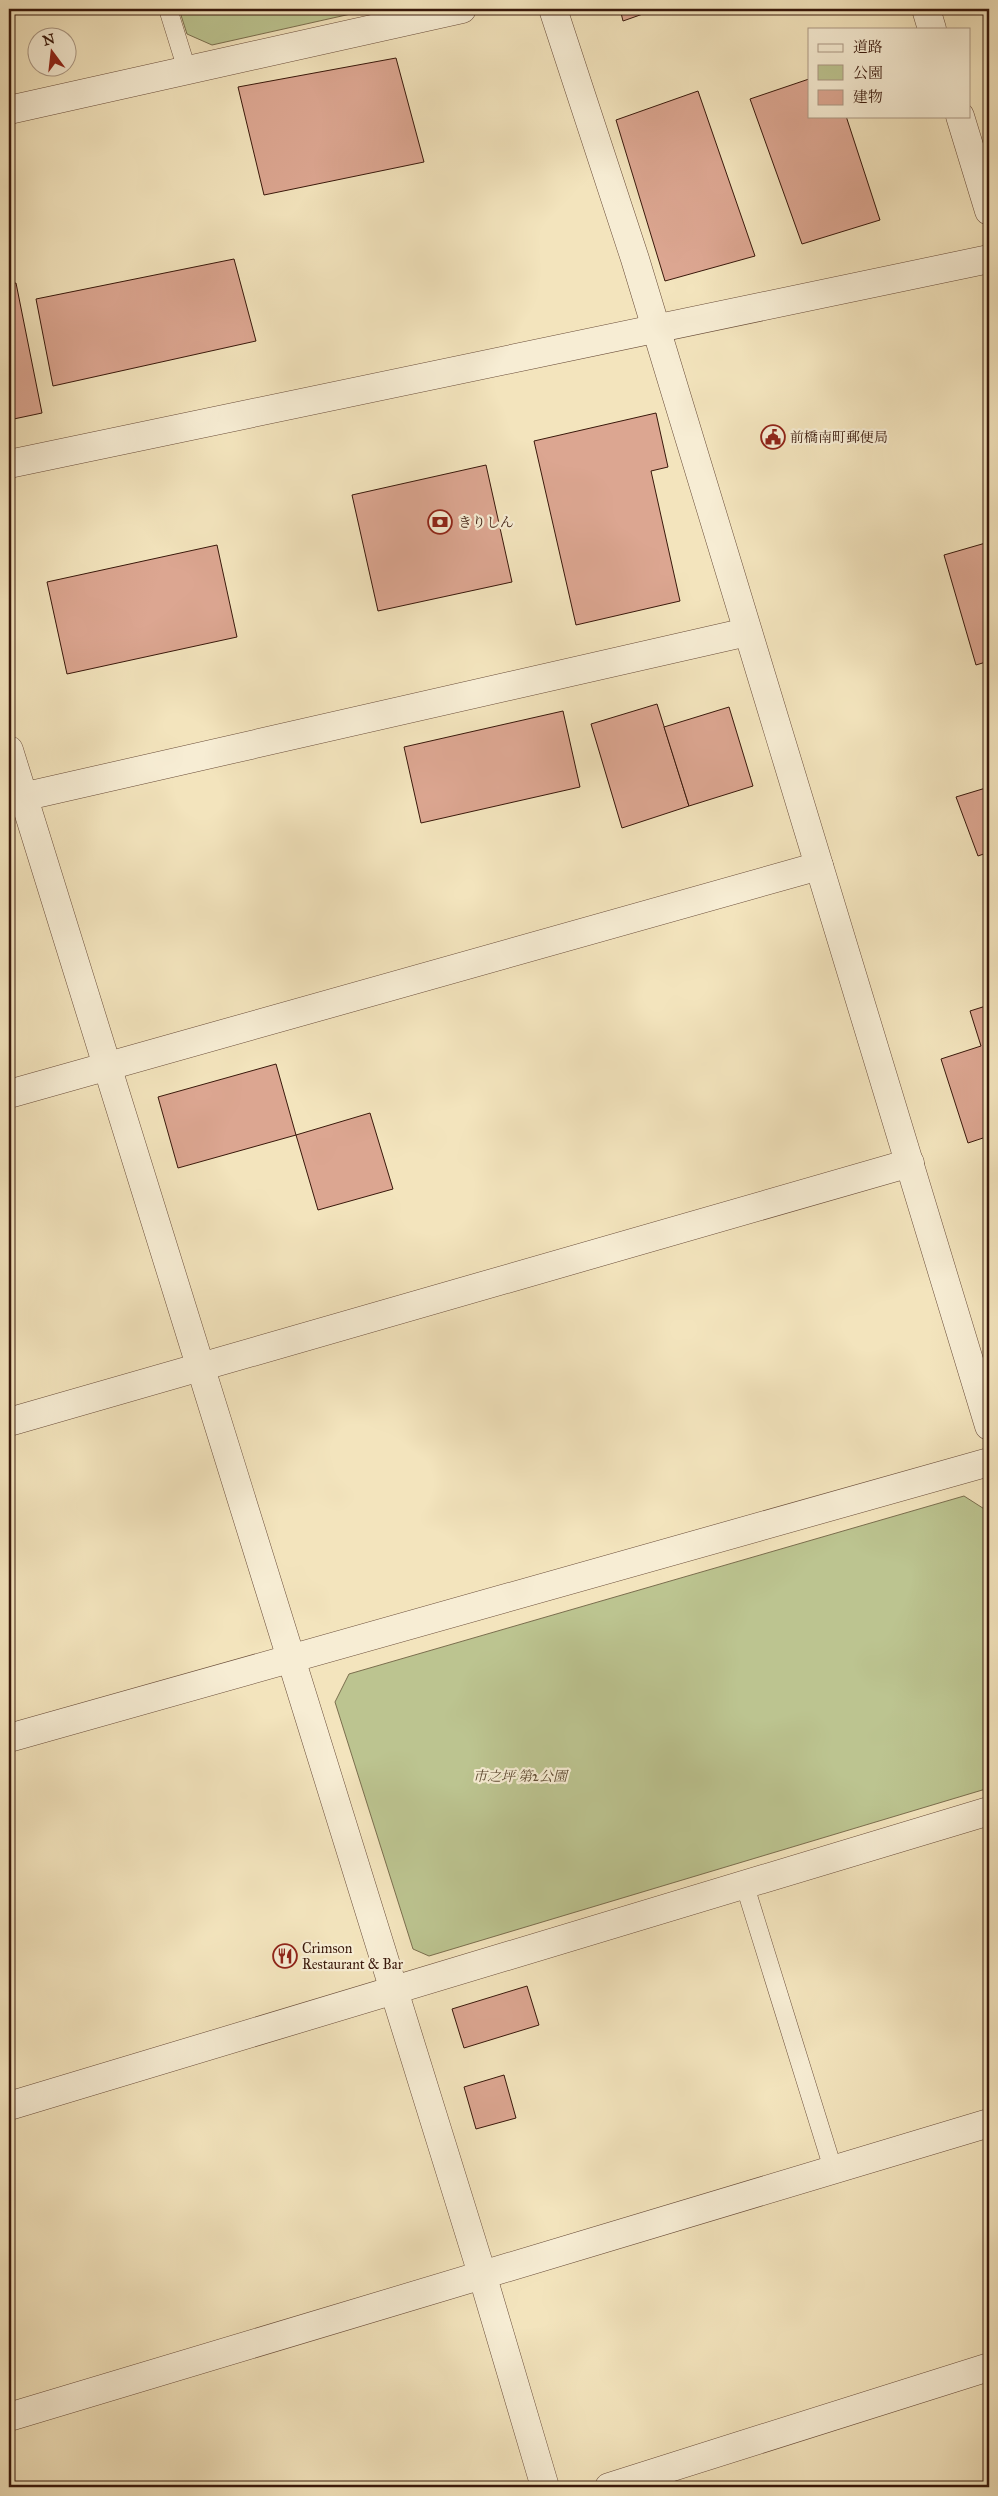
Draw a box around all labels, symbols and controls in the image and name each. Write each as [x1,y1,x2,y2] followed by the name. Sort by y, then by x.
[28,28,78,78] north arrow
[808,28,970,118] legend
[41,30,57,50] text: N
[853,38,883,56] text: 道路
[853,64,883,82] text: 公園
[853,88,883,106] text: 建物
[760,424,786,450] public building icon: 前橋南町郵便局
[790,429,888,446] place label: 前橋南町郵便局
[427,509,453,535] bank icon: きりしん
[458,514,514,531] place label: きりしん
[473,1768,569,1785] park label: 市之坪 第2公園
[302,1940,404,1973] place label: Crimson Restaurant & Bar
[272,1943,298,1969] restaurant icon: Crimson Restaurant & Bar

